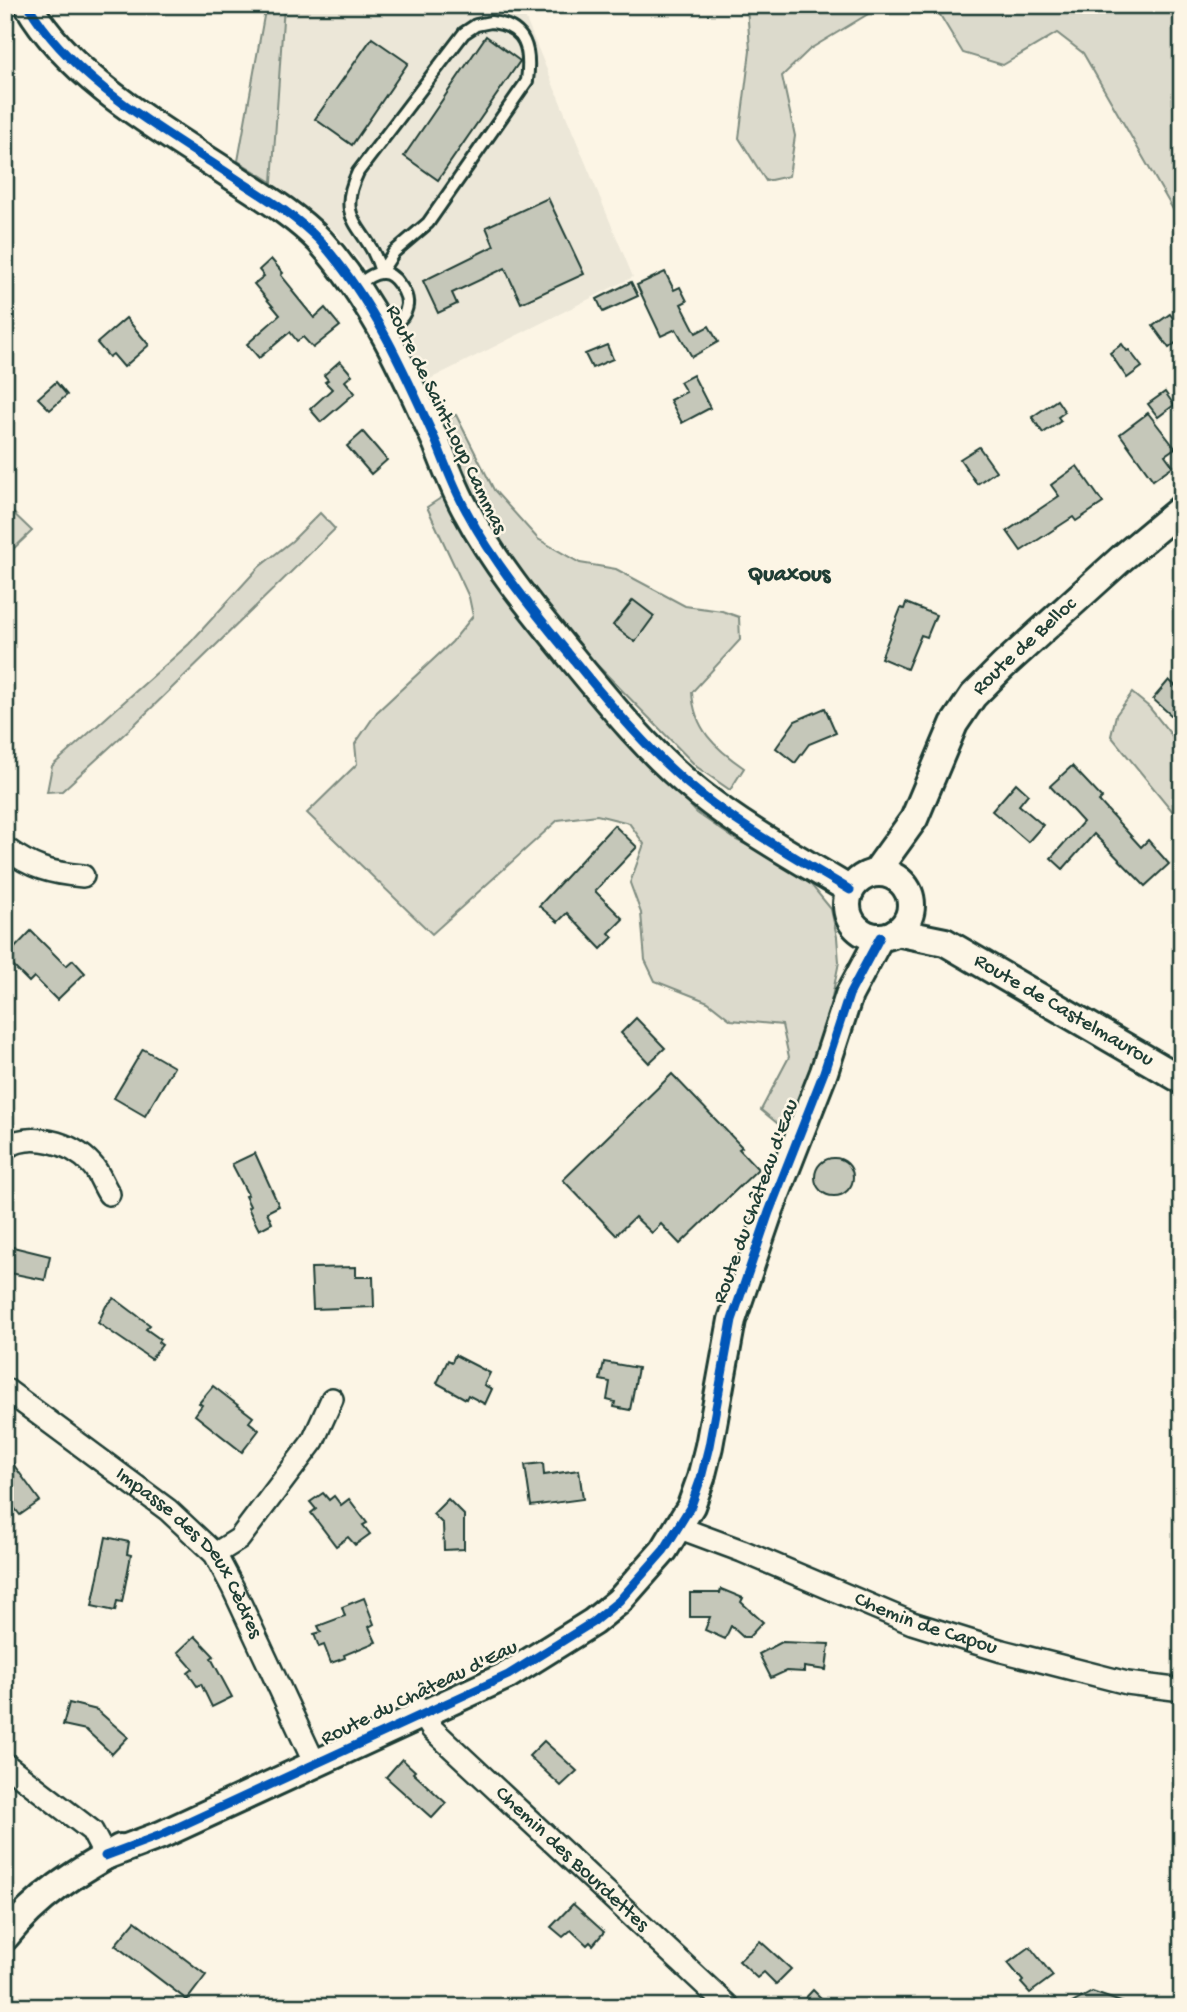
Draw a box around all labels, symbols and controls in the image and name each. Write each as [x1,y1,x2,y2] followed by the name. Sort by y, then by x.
[379,302,512,540] street label: Route de Saint-Loup Cammas
[748,562,832,589] district label: Quaxous
[968,592,1083,701] street label: Route de Belloc
[969,949,1158,1073] street label: Route de Castelmaurou
[708,1096,806,1308] street label: Route du Château d'Eau
[110,1462,268,1644] street label: Impasse des Deux Cèdres
[850,1587,1000,1661] street label: Chemin de Capou
[318,1635,523,1753] street label: Route du Château d'Eau
[489,1781,654,1938] street label: Chemin des Bourdettes

